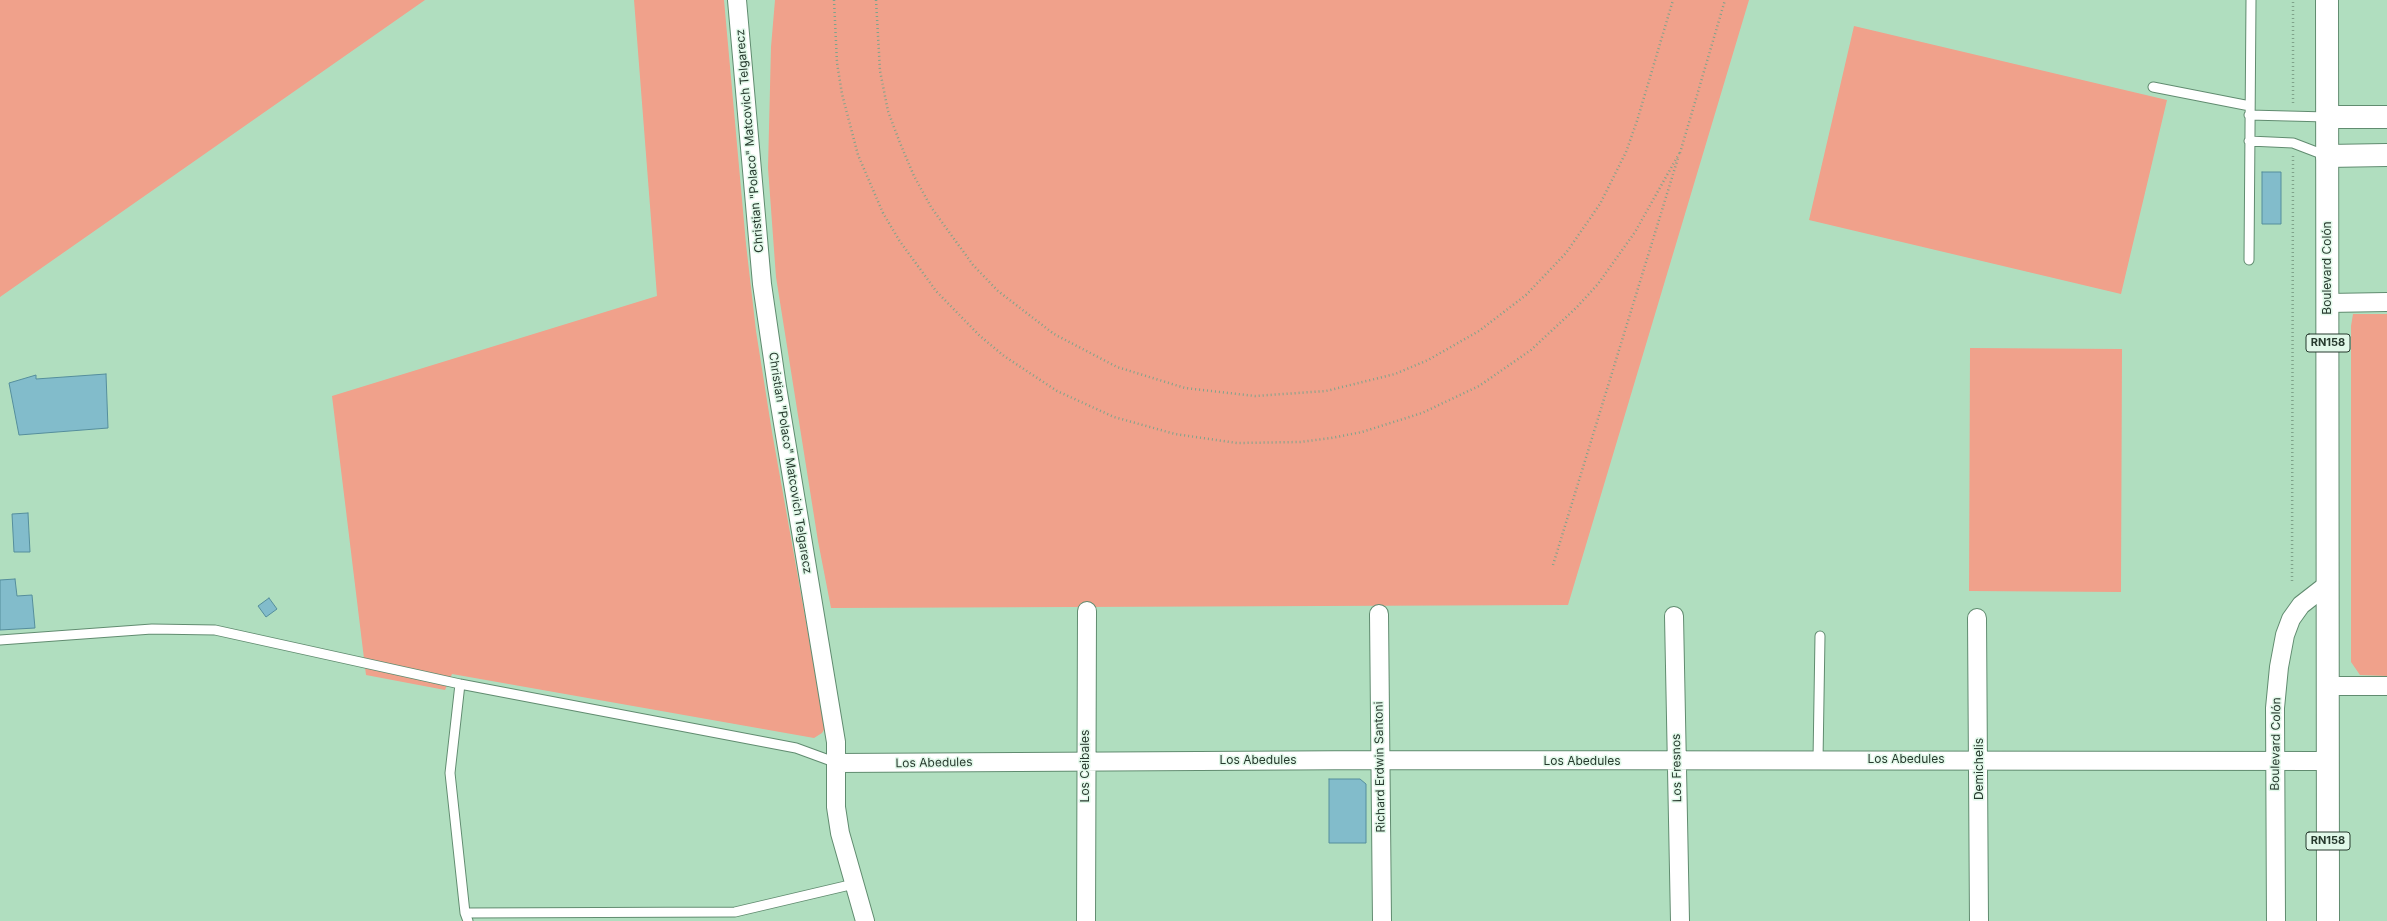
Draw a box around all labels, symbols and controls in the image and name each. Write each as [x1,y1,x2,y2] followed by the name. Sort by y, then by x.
[733,29,767,253] street label: Christian "Polaco" Matcovich Telgarecz
[2320,221,2334,315] street label: Boulevard Colón
[2306,334,2350,352] road number: RN158
[765,351,815,575] street label: Christian "Polaco" Matcovich Telgarecz
[2268,697,2284,791] street label: Boulevard Colón
[1372,701,1388,833] street label: Richard Erdwin Santoni
[1078,730,1092,802] street label: Los Ceibales
[1669,734,1685,802] street label: Los Fresnos
[1972,738,1986,800] street label: Demichelis
[1868,752,1944,766] street label: Los Abedules
[1220,753,1296,767] street label: Los Abedules
[1544,754,1620,768] street label: Los Abedules
[895,755,973,771] street label: Los Abedules
[2306,832,2350,850] road number: RN158

